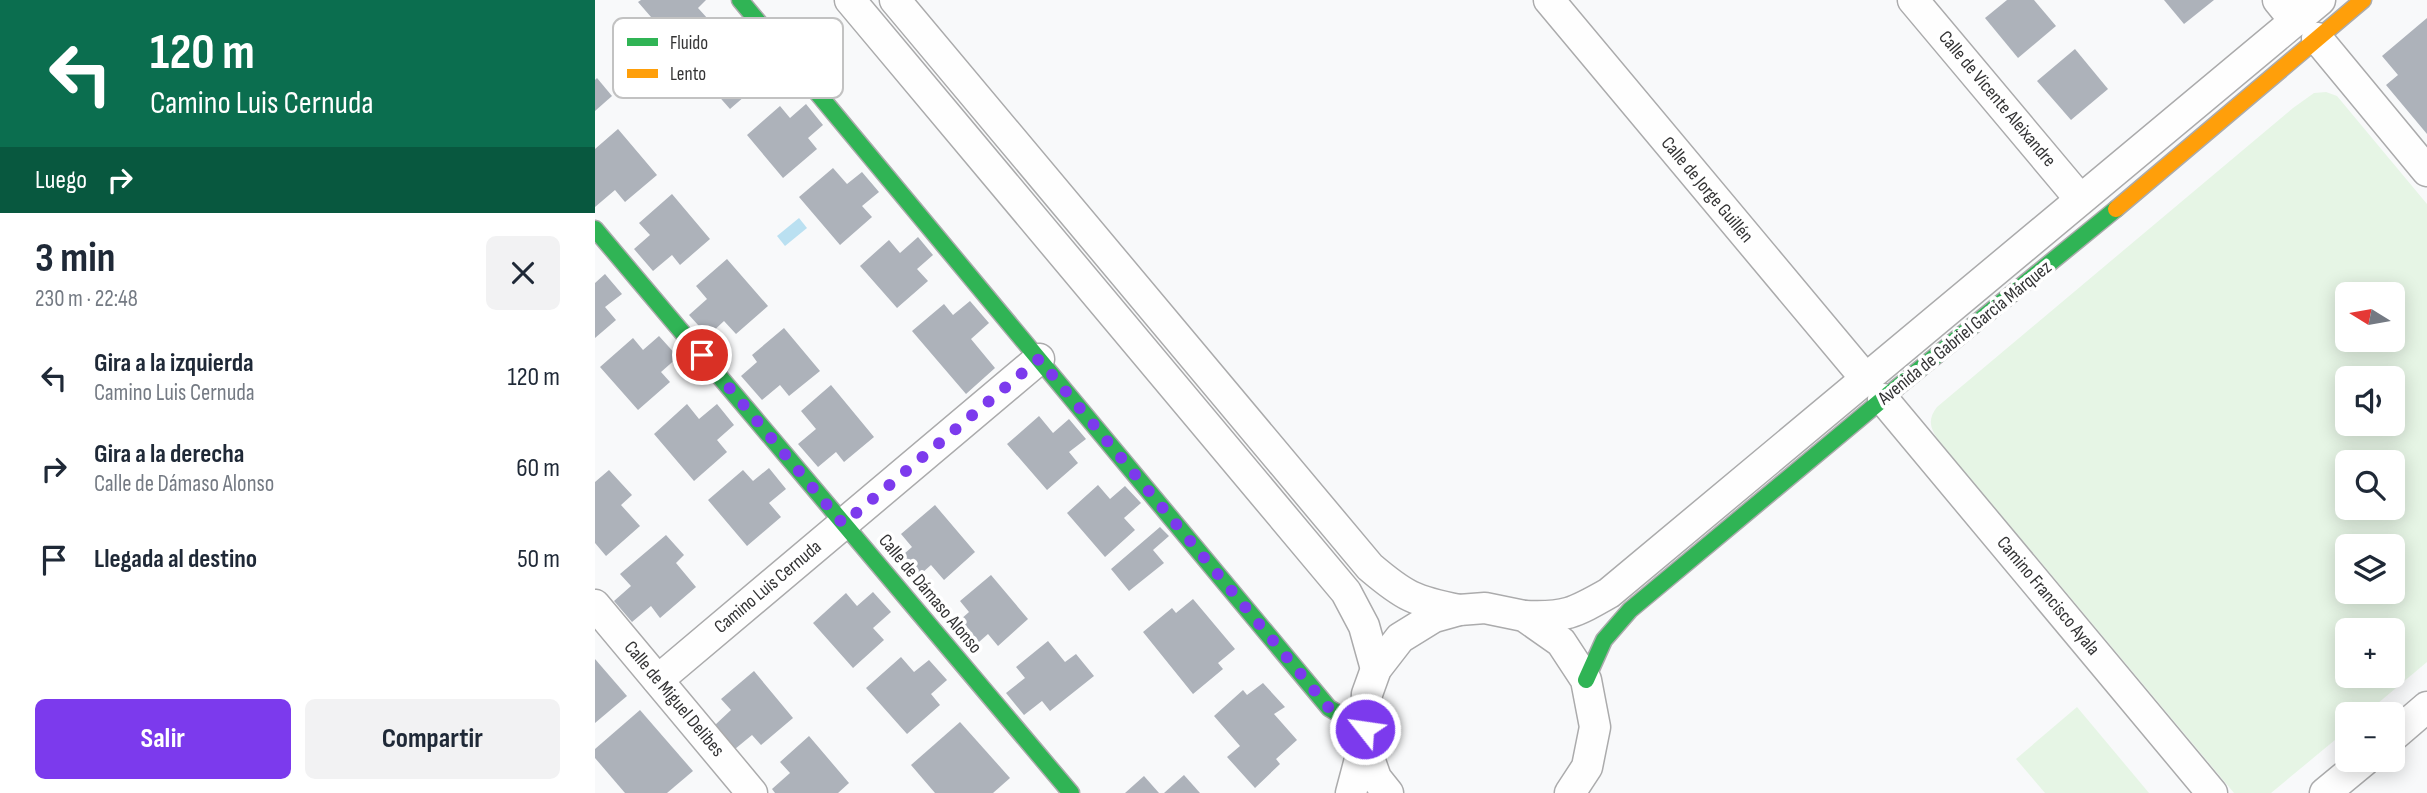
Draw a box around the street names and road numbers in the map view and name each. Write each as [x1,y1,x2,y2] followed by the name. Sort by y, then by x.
[1933,26,2061,172] street label: Calle de Vicente Aleixandre
[1656,132,1758,248] street label: Calle de Jorge Guillén
[1873,256,2056,411] street label: Avenida de Gabriel García Márquez
[873,530,987,658] street label: Calle de Dámaso Alonso
[1992,532,2104,660] street label: Camino Francisco Ayala
[710,536,826,638] street label: Camino Luis Cernuda
[619,637,729,762] street label: Calle de Miguel Delibes

